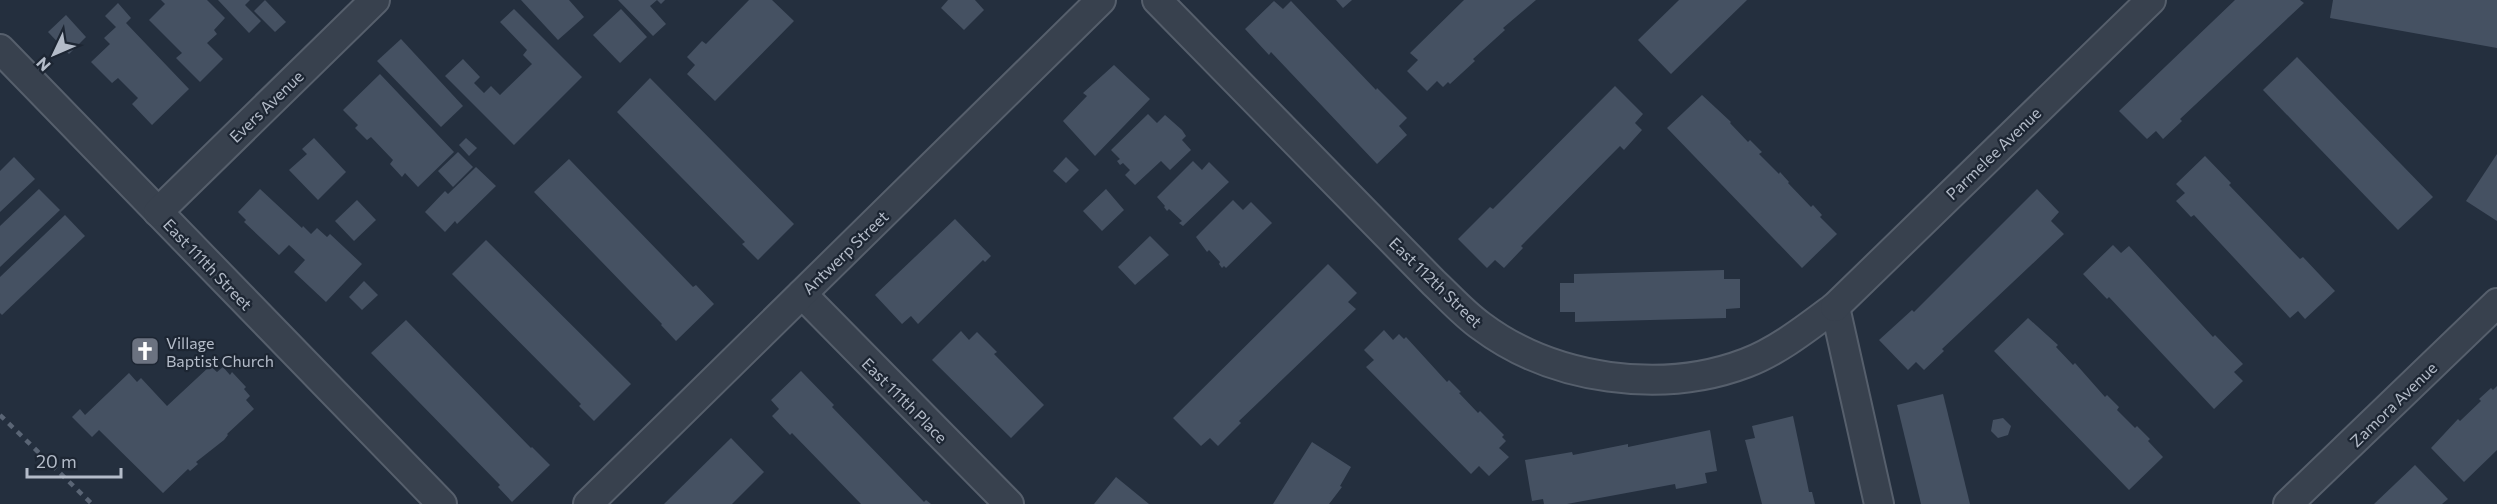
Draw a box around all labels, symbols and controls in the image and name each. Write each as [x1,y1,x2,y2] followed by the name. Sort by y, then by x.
[24,24,84,84] north arrow
[32,54,54,76] text: N
[225,66,307,146] street label: Evers Avenue
[1942,103,2044,203] street label: Parmelee Avenue
[798,206,892,298] street label: Antwerp Street
[160,215,257,314] street label: East 111th Street
[1386,233,1487,331] street label: East 112th Street
[166,333,274,370] place label: Village Baptist Church
[129,335,161,367] church icon: Village Baptist Church
[858,353,952,447] street label: East 111th Place
[2346,358,2440,450] street label: Zamora Avenue
[27,441,122,479] scale bar
[36,450,77,472] text: 20 m

